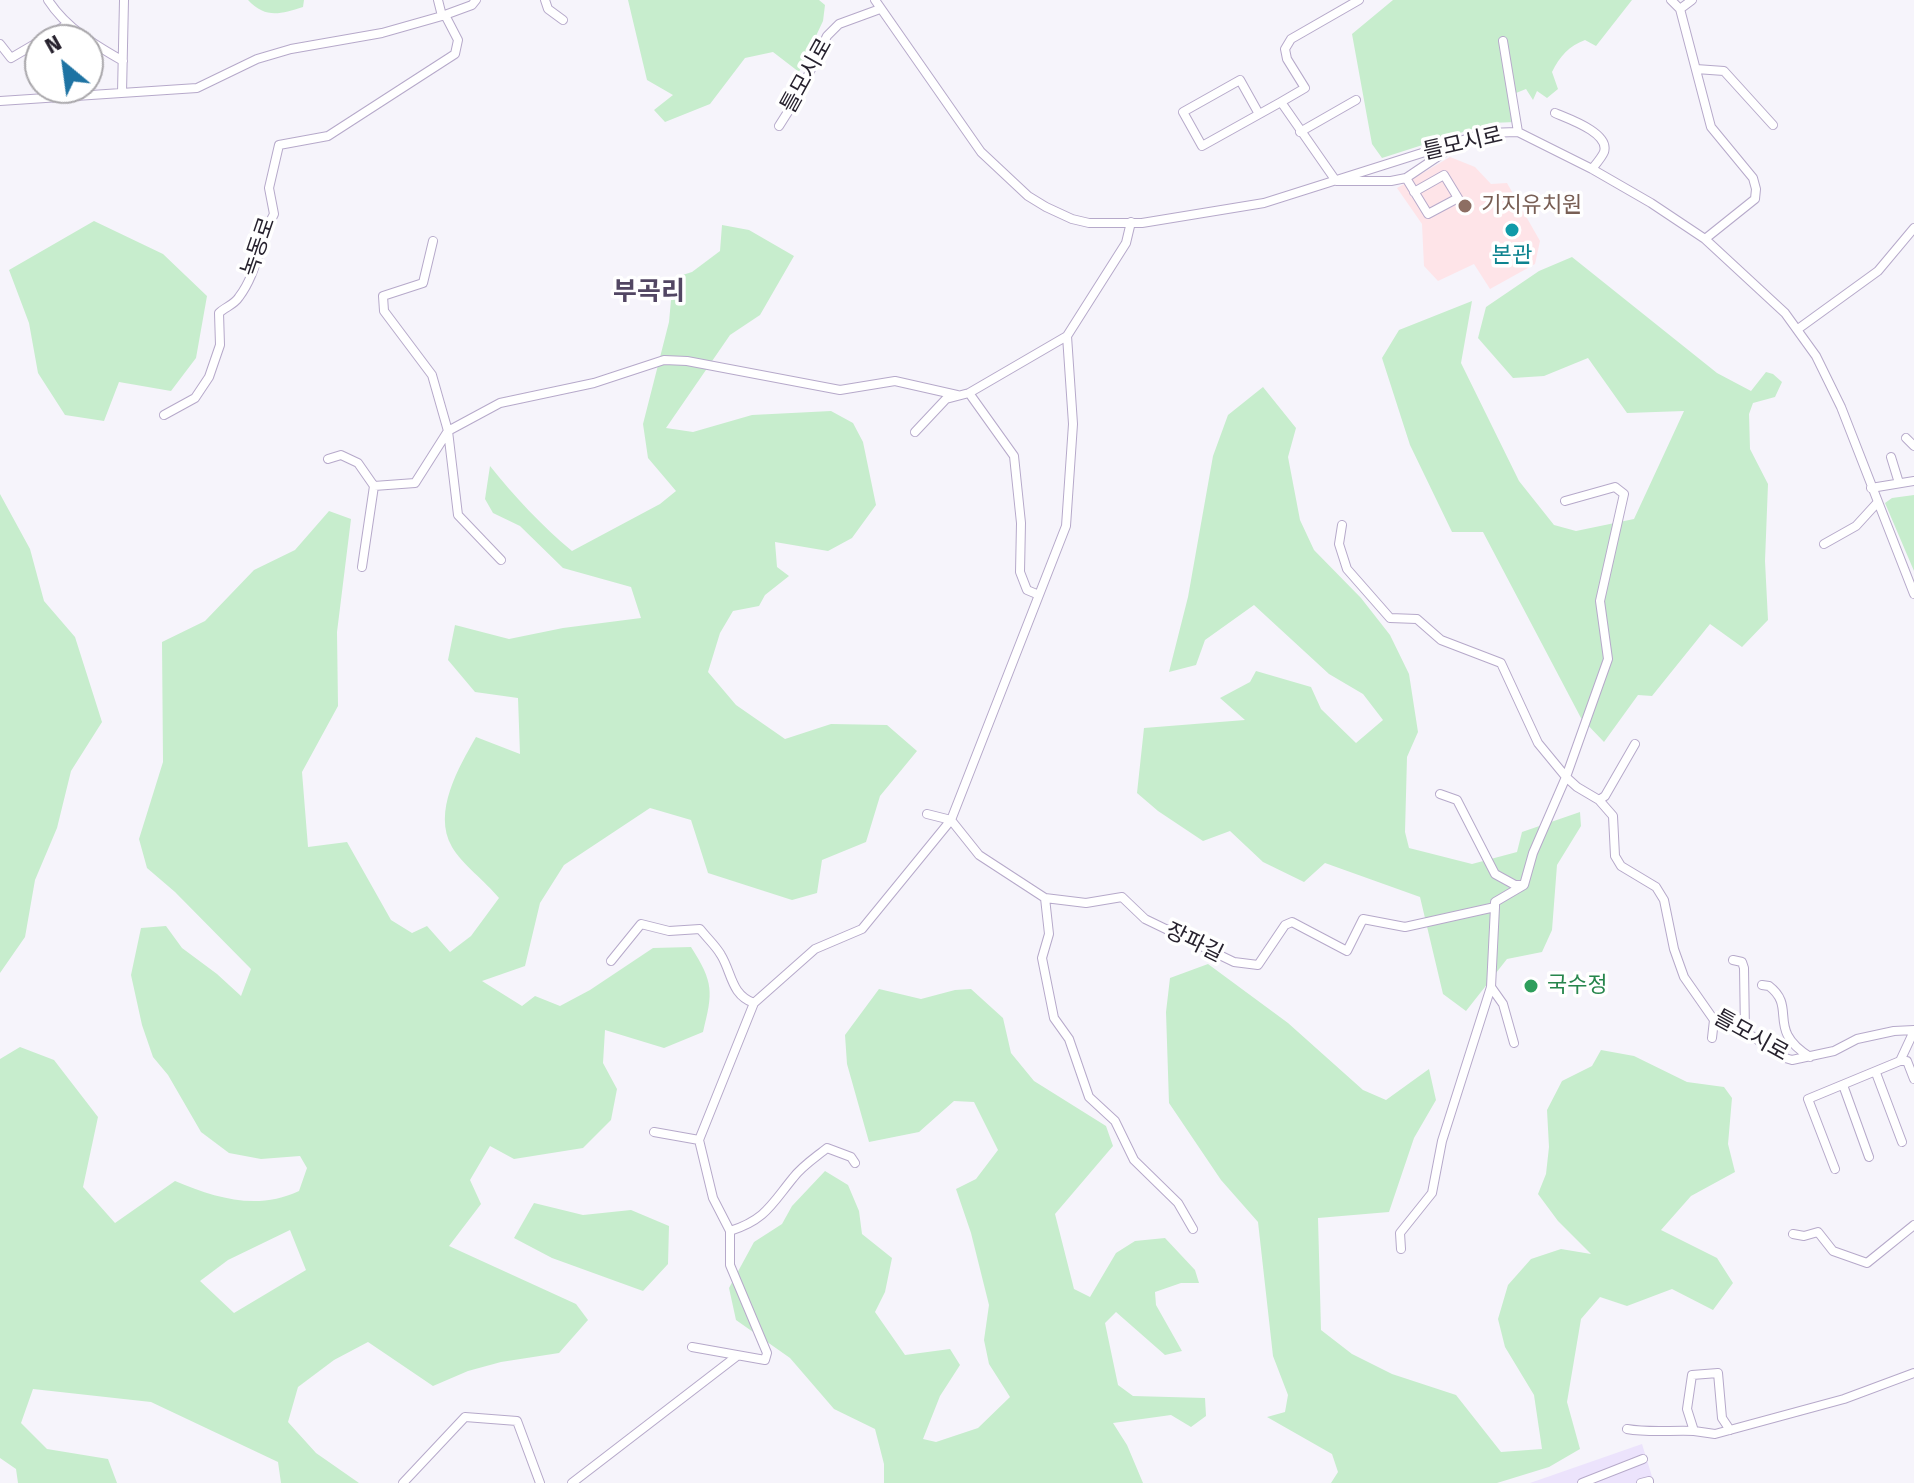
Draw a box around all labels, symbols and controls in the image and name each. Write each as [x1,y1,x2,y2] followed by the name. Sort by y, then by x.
[24,24,104,104] north arrow
[40,29,66,60] text: N
[776,34,838,118] street label: 틀모시로
[1421,122,1505,166] street label: 틀모시로
[1481,193,1582,219] place label: 기지유치원
[1456,197,1474,215] marker: 기지유치원
[237,214,281,280] street label: 녹동로
[1503,221,1521,239] marker: 본관
[1492,243,1532,269] place label: 본관
[613,277,685,309] district label: 부곡리
[1161,918,1227,968] street label: 장파길
[1547,973,1608,999] place label: 국수정
[1522,977,1540,995] marker: 국수정
[1709,1005,1793,1067] street label: 틀모시로

